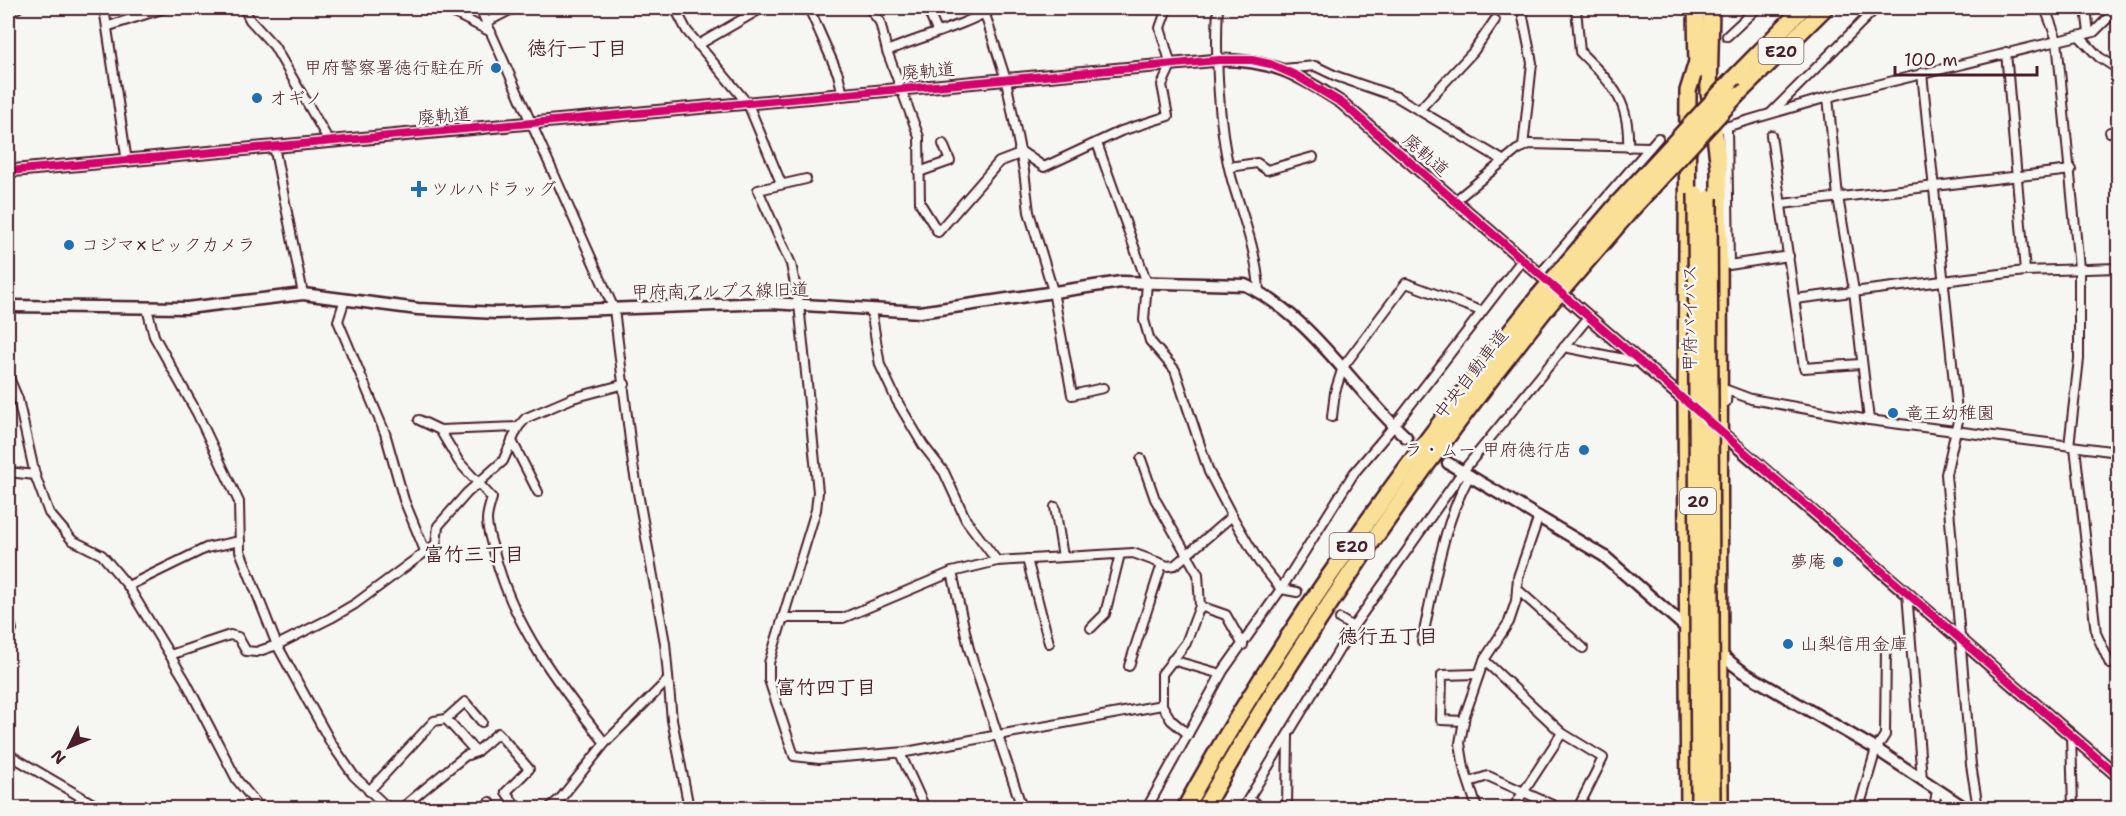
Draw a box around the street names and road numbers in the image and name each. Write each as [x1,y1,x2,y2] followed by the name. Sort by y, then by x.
[1758,38,1804,64] road number: E20
[900,57,956,85] street label: 廃軌道
[416,102,472,130] street label: 廃軌道
[1398,128,1454,182] street label: 廃軌道
[1678,264,1702,372] street label: 甲府バイパス
[631,277,809,305] street label: 甲府南アルプス線旧道
[1428,324,1514,424] street label: 中央自動車道
[1680,488,1716,514] road number: 20
[1330,533,1374,559] road number: E20

